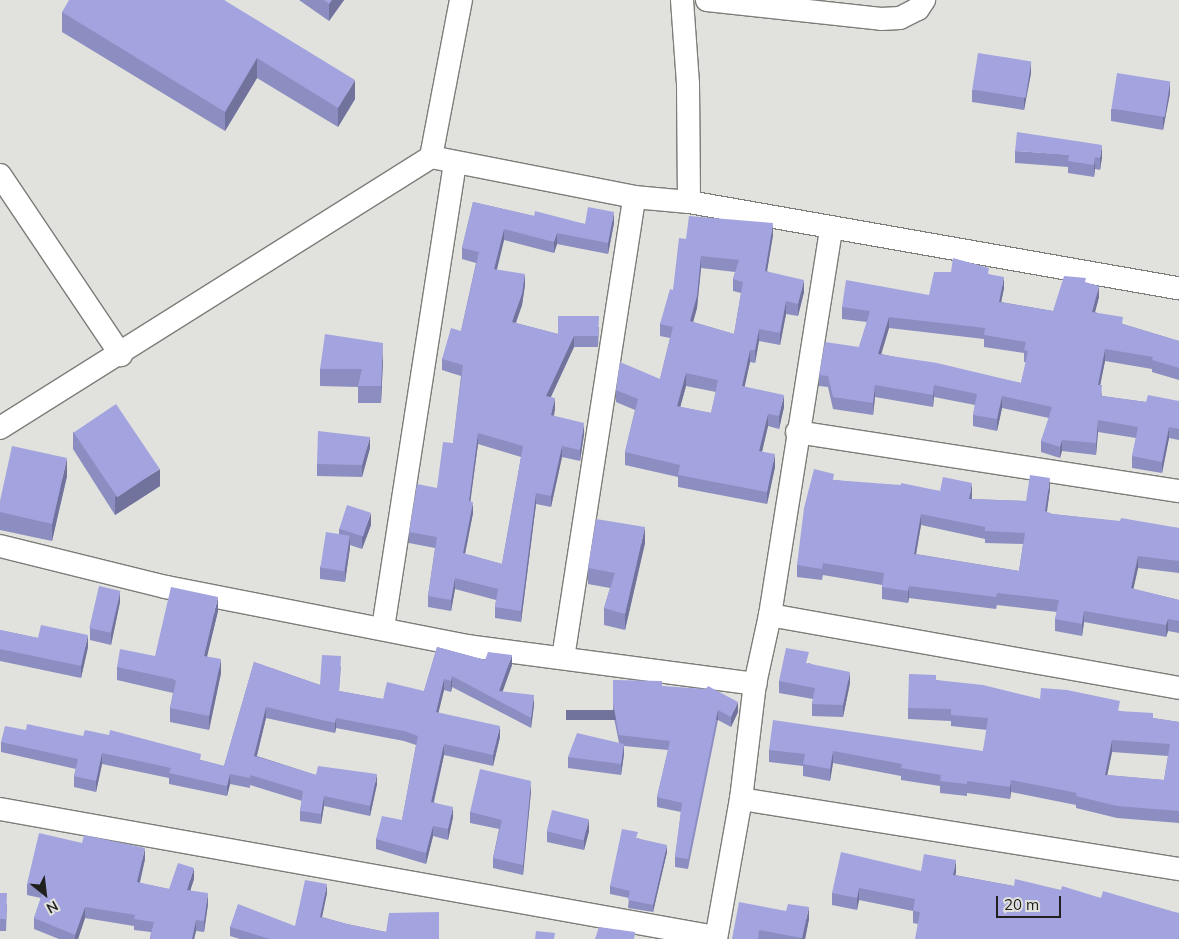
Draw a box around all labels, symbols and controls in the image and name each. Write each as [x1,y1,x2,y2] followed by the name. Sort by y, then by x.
[20,869,70,919] north arrow
[999,886,1064,918] scale bar
[1004,895,1039,914] text: 20 m
[43,897,61,918] text: N

